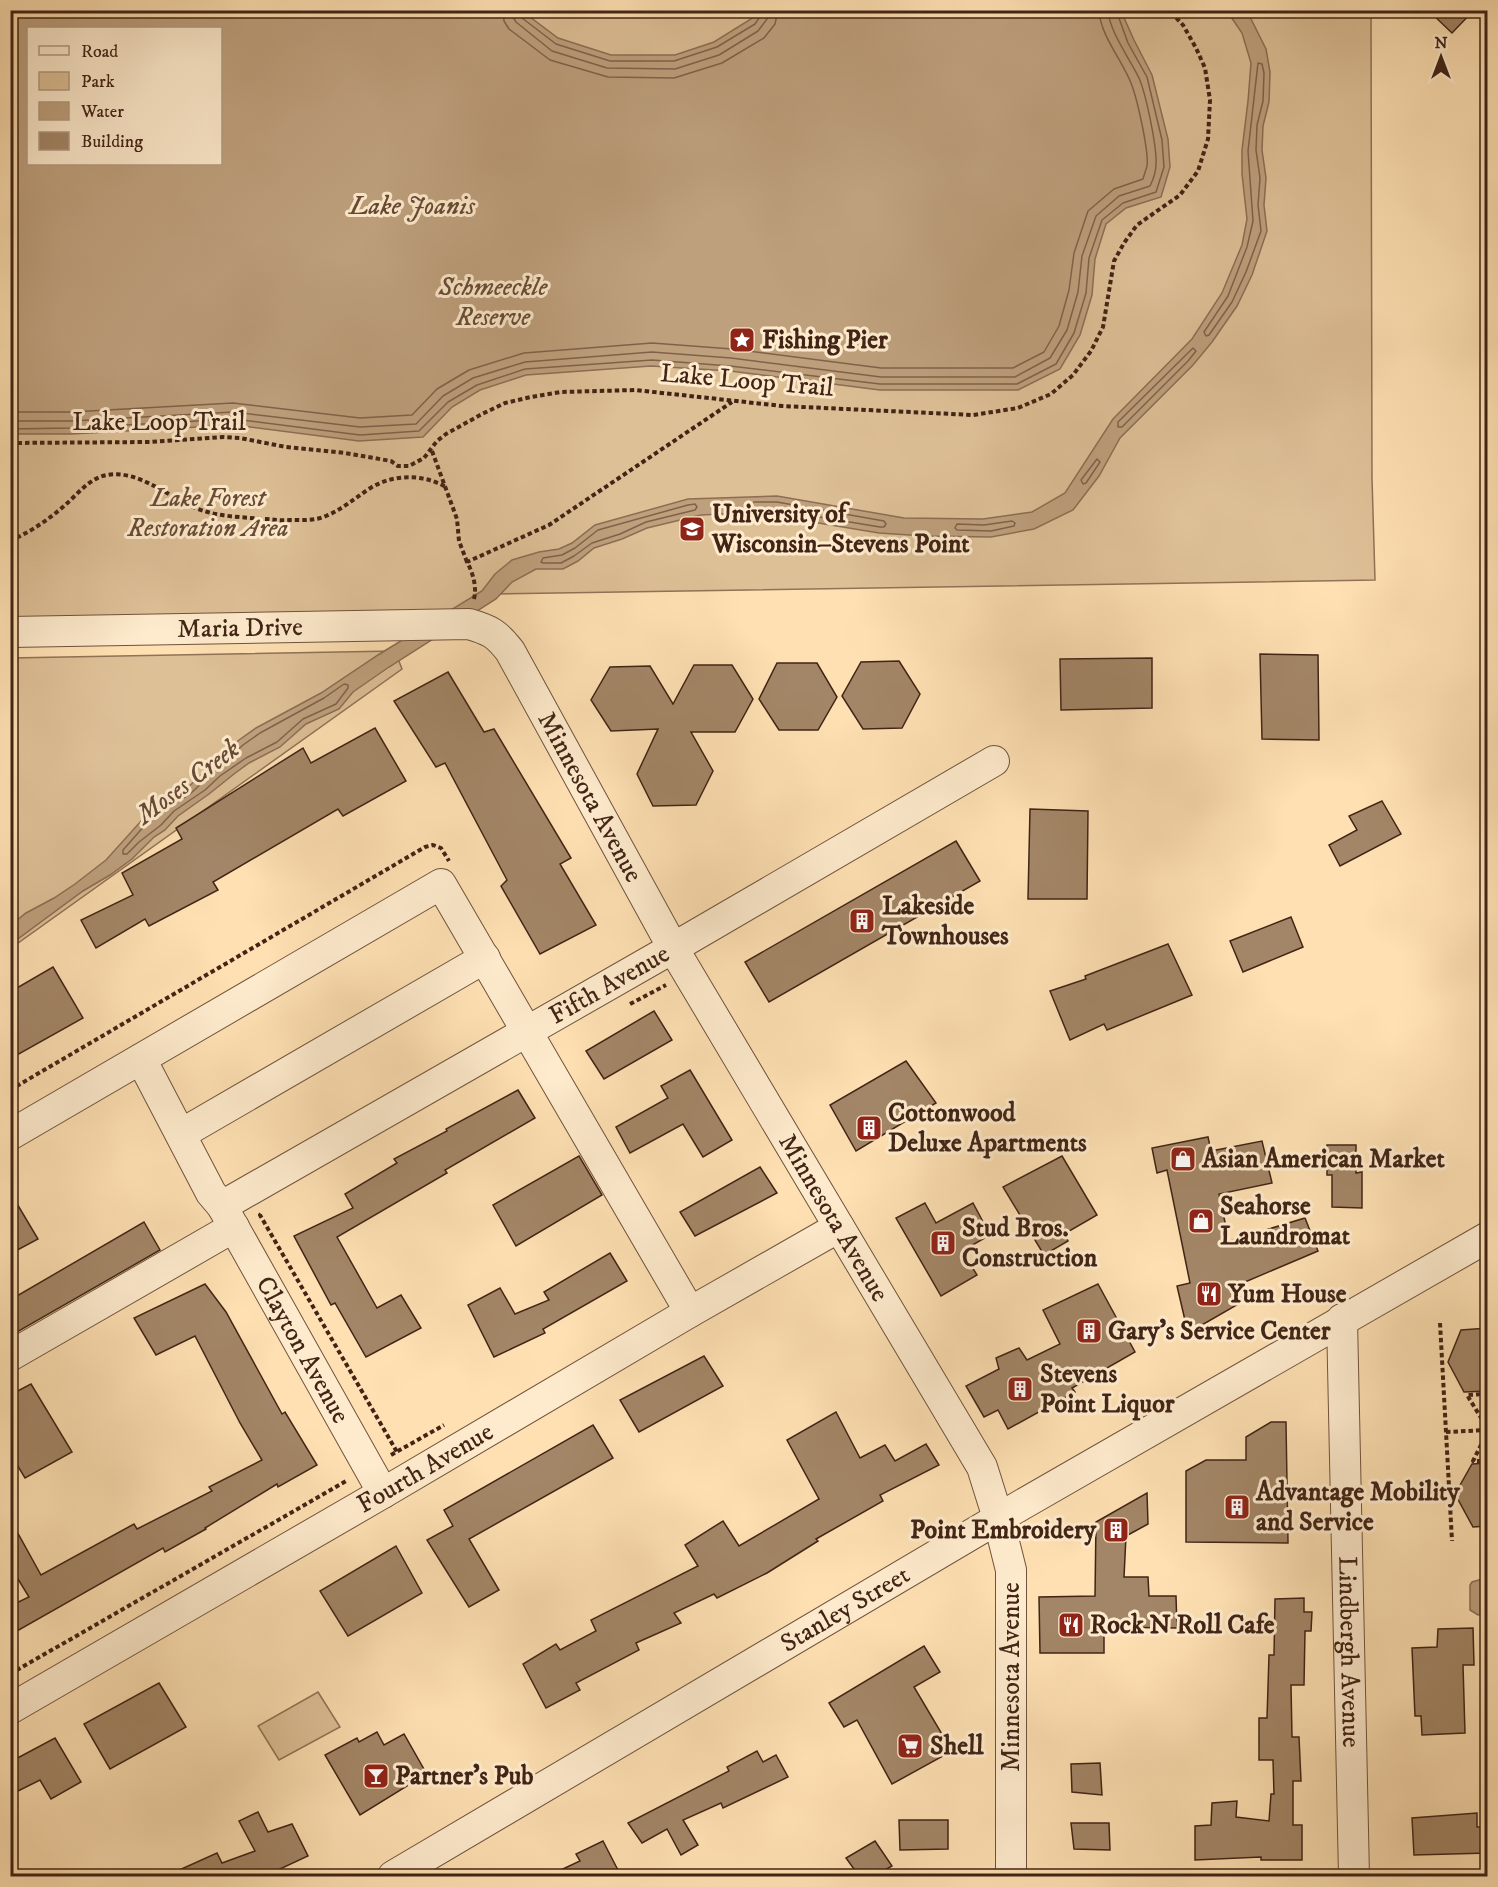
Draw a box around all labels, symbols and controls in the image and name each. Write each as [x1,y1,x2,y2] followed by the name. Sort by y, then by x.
[27,27,222,165] legend
[1411,27,1471,87] north arrow
[1434,33,1448,53] text: N
[81,41,118,63] text: Road
[81,71,115,93] text: Park
[80,101,124,123] text: Water
[81,131,143,153] text: Building
[347,189,476,223] water label: Lake Joanis
[438,271,549,334] park label: Schmeeckle Reserve
[762,324,888,357] place label: Fishing Pier
[727,325,757,355] place icon: Fishing Pier
[659,357,835,405] street label: Lake Loop Trail
[72,406,246,439] street label: Lake Loop Trail
[126,482,289,545] park label: Lake Forest Restoration Area
[711,498,970,561] place label: University of Wisconsin–Stevens Point
[677,514,707,544] school or university icon: University of Wisconsin–Stevens Point
[177,610,303,646] street label: Maria Drive
[530,706,650,888] street label: Minnesota Avenue
[128,731,247,833] water label: Moses Creek
[881,890,1009,953] place label: Lakeside Townhouses
[847,906,877,936] building icon: Lakeside Townhouses
[543,937,675,1032] street label: Fifth Avenue
[888,1097,1087,1160] place label: Cottonwood Deluxe Apartments
[854,1113,884,1143] building icon: Cottonwood Deluxe Apartments
[771,1128,896,1308] street label: Minnesota Avenue
[1201,1143,1445,1176] place label: Asian American Market
[1168,1144,1198,1174] shop icon: Asian American Market
[1220,1190,1351,1253] place label: Seahorse Laundromat
[1186,1206,1216,1236] shop icon: Seahorse Laundromat
[962,1212,1098,1275] place label: Stud Bros. Construction
[928,1228,958,1258] building icon: Stud Bros. Construction
[248,1270,357,1429] street label: Clayton Avenue
[1227,1278,1347,1311] place label: Yum House
[1194,1279,1224,1309] restaurant icon: Yum House
[1108,1315,1331,1348] place label: Gary's Service Center
[1074,1316,1104,1346] building icon: Gary's Service Center
[1040,1358,1175,1421] place label: Stevens Point Liquor
[1005,1374,1035,1404] building icon: Stevens Point Liquor
[351,1415,499,1521] street label: Fourth Avenue
[1255,1476,1460,1539] place label: Advantage Mobility and Service
[1222,1492,1252,1522] building icon: Advantage Mobility and Service
[910,1514,1097,1547] place label: Point Embroidery
[1101,1515,1131,1545] building icon: Point Embroidery
[1331,1556,1368,1748] street label: Lindbergh Avenue
[774,1558,916,1660] street label: Stanley Street
[995,1582,1028,1772] street label: Minnesota Avenue
[1090,1609,1275,1642] place label: Rock N Roll Cafe
[1056,1610,1086,1640] restaurant icon: Rock N Roll Cafe
[930,1730,985,1763] place label: Shell
[895,1731,925,1761] supermarket icon: Shell
[395,1760,533,1793] place label: Partner's Pub
[361,1761,391,1791] bar icon: Partner's Pub

